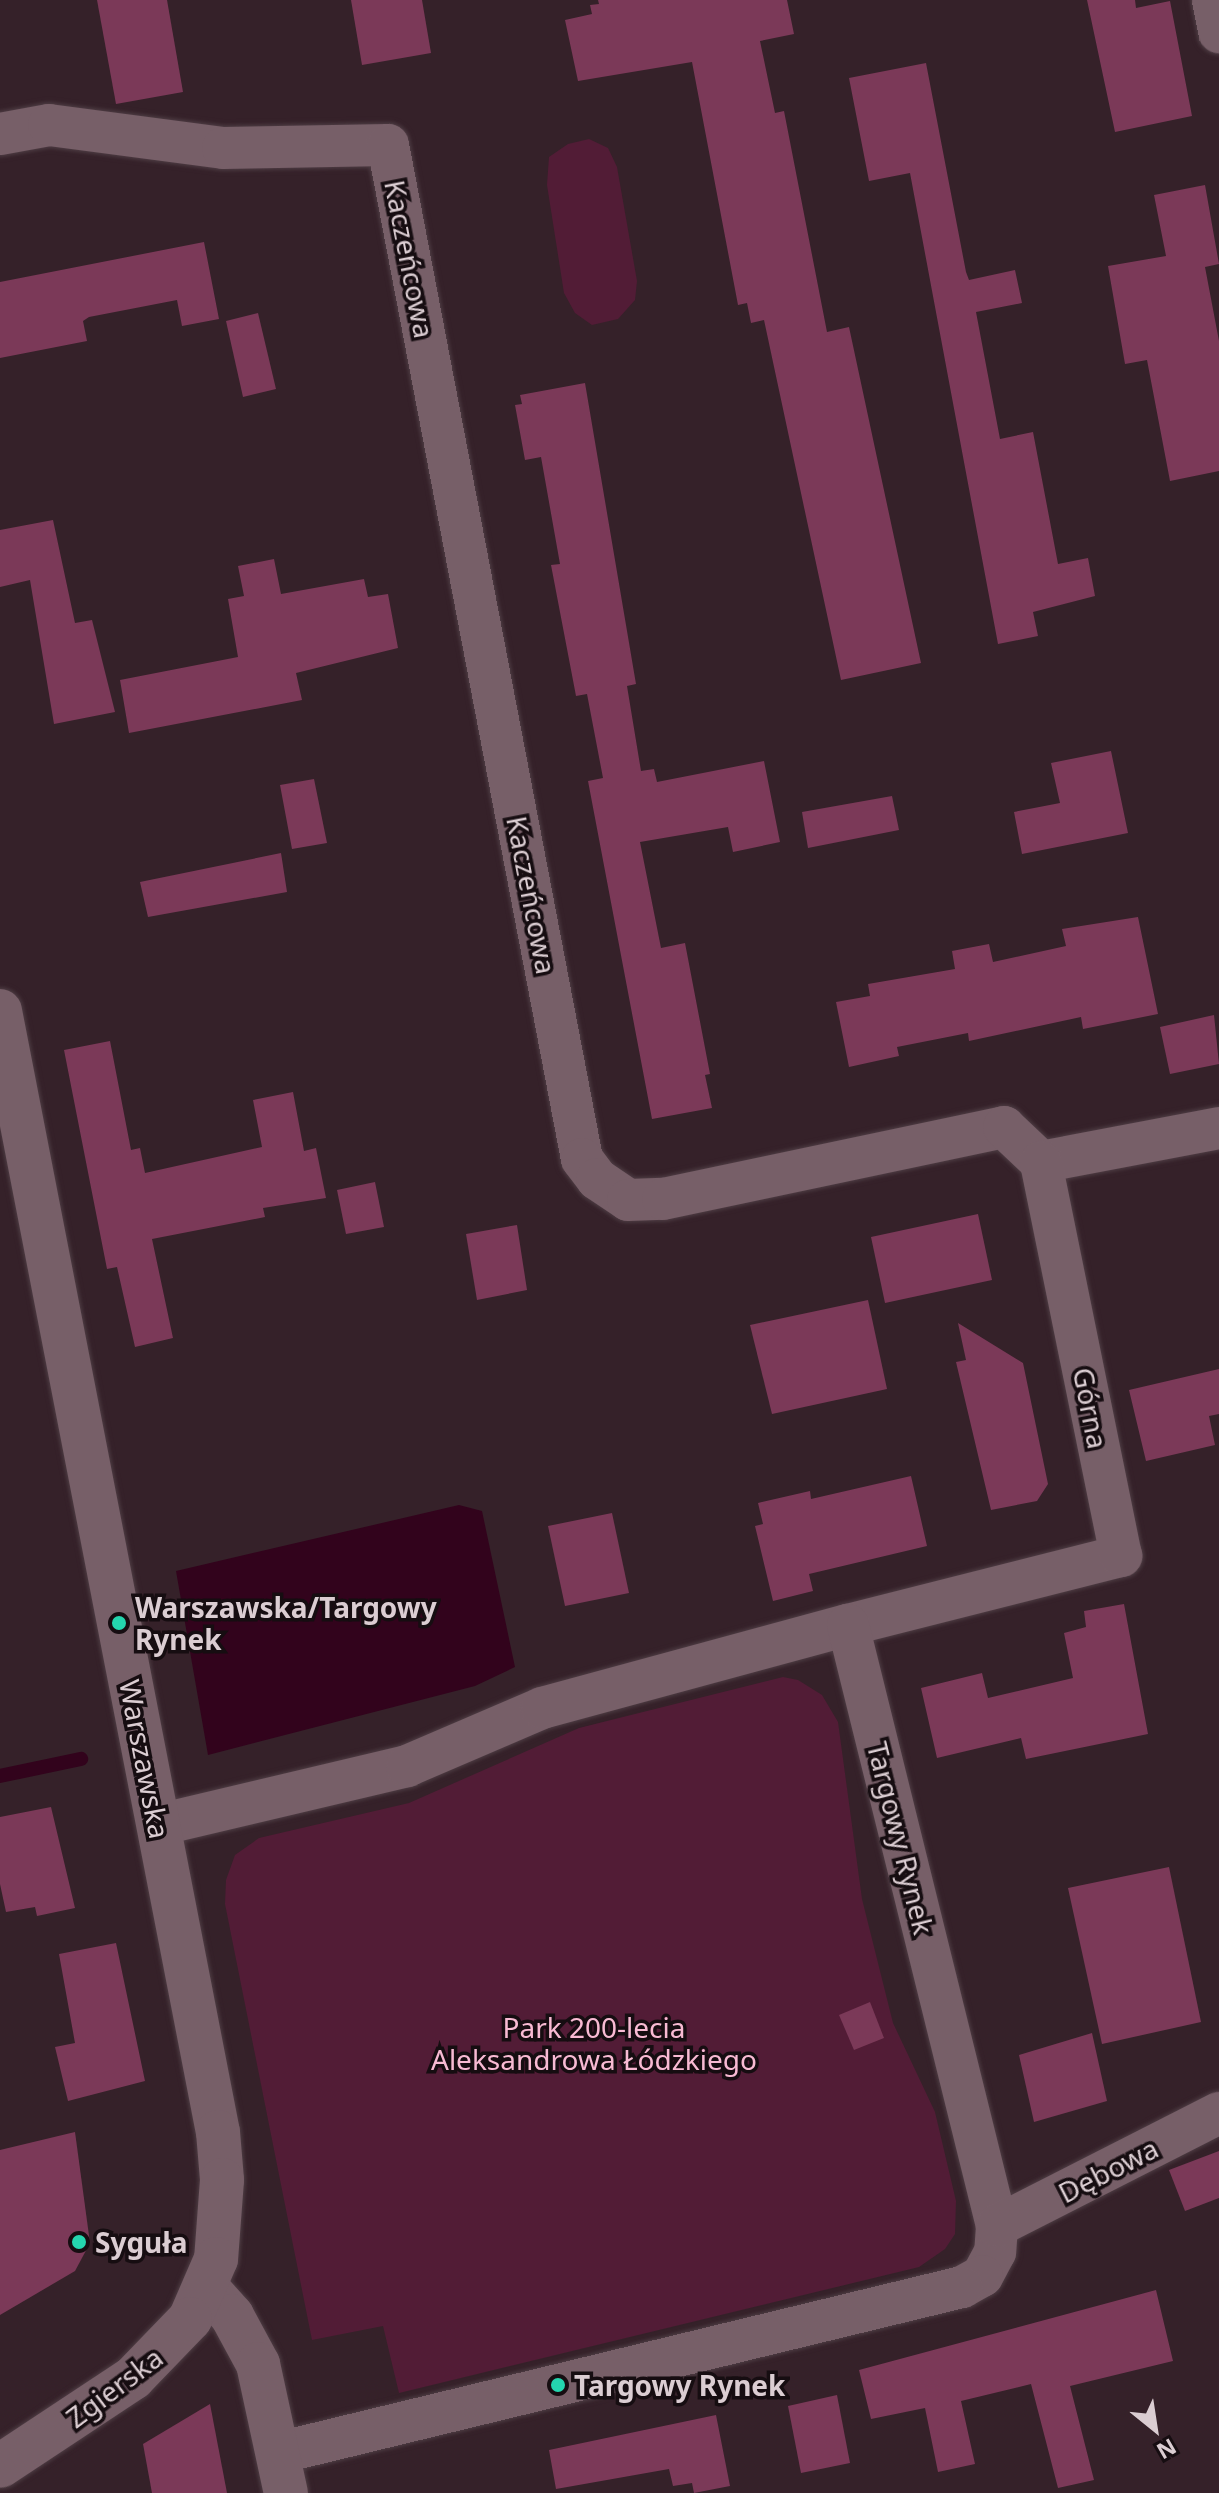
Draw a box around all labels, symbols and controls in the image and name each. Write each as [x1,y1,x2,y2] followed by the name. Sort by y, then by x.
[378,177,442,341] street label: Kaczeńcowa
[500,813,564,977] street label: Kaczeńcowa
[1067,1365,1115,1451] street label: Górna
[135,1590,437,1656] place label: Warszawska/Targowy Rynek
[110,1614,128,1632] marker: Warszawska/Targowy Rynek
[113,1677,177,1841] street label: Warszawska
[861,1738,941,1938] street label: Targowy Rynek
[431,2010,757,2076] park label: Park 200-lecia Aleksandrowa Łódzkiego
[1052,2131,1164,2209] street label: Dębowa
[95,2225,188,2259] place label: Syguła
[70,2233,88,2251] marker: Syguła
[59,2340,169,2434] street label: Zgierska
[574,2368,785,2402] place label: Targowy Rynek
[549,2376,567,2394] marker: Targowy Rynek
[1115,2389,1195,2469] north arrow
[1152,2432,1182,2467] text: N

